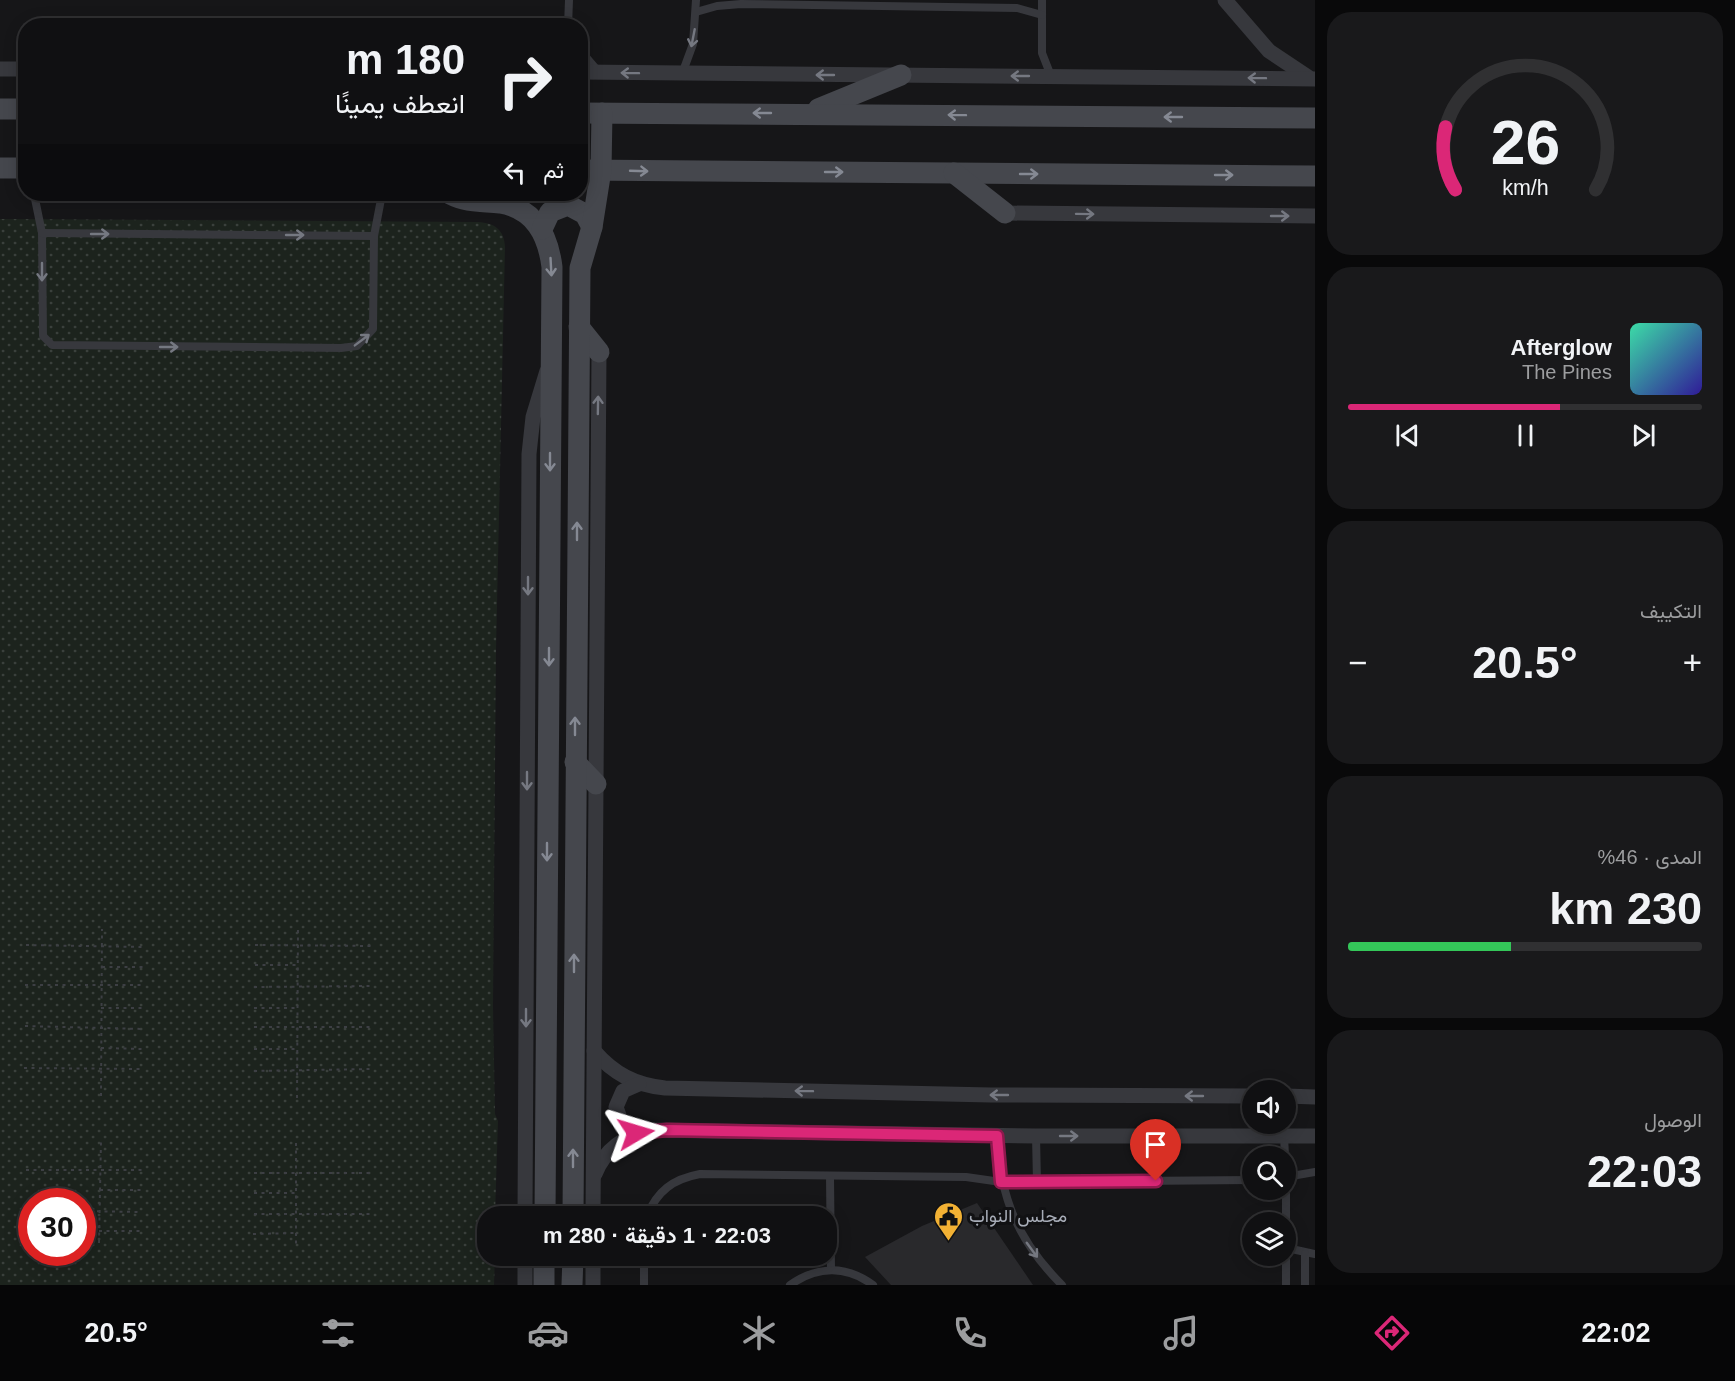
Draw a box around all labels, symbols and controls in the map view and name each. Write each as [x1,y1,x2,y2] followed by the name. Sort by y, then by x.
[687,28,698,47] one-way arrow
[346,36,465,83] text: 180 m
[486,42,564,120] icon: right
[620,67,640,79] one-way arrow
[815,69,835,81] one-way arrow
[1010,70,1030,82] one-way arrow
[1247,72,1267,84] one-way arrow
[335,89,465,119] text: انعطف يمينًا
[752,107,772,119] one-way arrow
[1490,108,1560,177] text: 26
[947,110,967,121] one-way arrow
[1163,111,1183,123] one-way arrow
[498,156,531,189] icon: left
[543,158,564,183] text: ثم
[628,165,648,177] one-way arrow
[823,167,843,178] one-way arrow
[1018,168,1038,180] one-way arrow
[1213,169,1233,181] one-way arrow
[1502,177,1548,201] text: km/h
[1074,208,1094,220] one-way arrow
[1269,210,1289,222] one-way arrow
[90,228,110,240] one-way arrow
[285,229,305,241] one-way arrow
[546,257,557,277] one-way arrow
[36,262,48,282] one-way arrow
[354,334,370,347] one-way arrow
[1511,335,1612,360] text: Afterglow
[159,341,179,353] one-way arrow
[1522,361,1612,383] text: The Pines
[593,395,604,415] one-way arrow
[1391,419,1424,452] icon: previous
[1509,419,1542,452] icon: pause
[1627,419,1660,452] icon: next
[544,452,556,472] one-way arrow
[571,522,583,542] one-way arrow
[523,576,534,596] one-way arrow
[1640,600,1702,622] text: التكييف
[1472,637,1578,688] text: 20.5°
[1348,644,1367,681] text: −
[1683,644,1702,681] text: +
[543,647,555,667] one-way arrow
[569,717,581,737] one-way arrow
[521,771,533,791] one-way arrow
[541,842,553,862] one-way arrow
[1598,846,1702,868] text: المدى · 46%
[1549,883,1702,934] text: 230 km
[568,954,580,974] one-way arrow
[520,1008,532,1028] one-way arrow
[1242,1080,1296,1266] map controls
[1242,1080,1296,1134] button: sound
[795,1085,815,1097] one-way arrow
[990,1089,1010,1101] one-way arrow
[1185,1090,1205,1102] one-way arrow
[604,1101,668,1165] position arrow
[1644,1109,1702,1131] text: الوصول
[1130,1119,1181,1181] pin
[1139,1128,1172,1161] icon: arrive
[1058,1130,1078,1142] one-way arrow
[1242,1146,1296,1200] button: search
[1587,1146,1702,1197] text: 22:03
[567,1149,579,1169] one-way arrow
[18,1188,96,1266] speed limit sign: 30
[932,1200,964,1242] public building icon: مجلس النواب
[969,1206,1067,1227] place label: مجلس النواب
[1242,1212,1296,1266] button: layers
[543,1223,771,1248] text: 22:03 · 1 دقيقة · 280 m
[1026,1241,1038,1257] one-way arrow
[317,1312,359,1354] icon: filters
[527,1312,569,1354] icon: car
[738,1312,780,1354] icon: climate
[949,1312,991,1354] icon: phone
[1160,1312,1202,1354] icon: music
[1371,1312,1413,1354] icon: directions
[84,1318,148,1348] text: 20.5°
[1582,1318,1651,1348] text: 22:02

